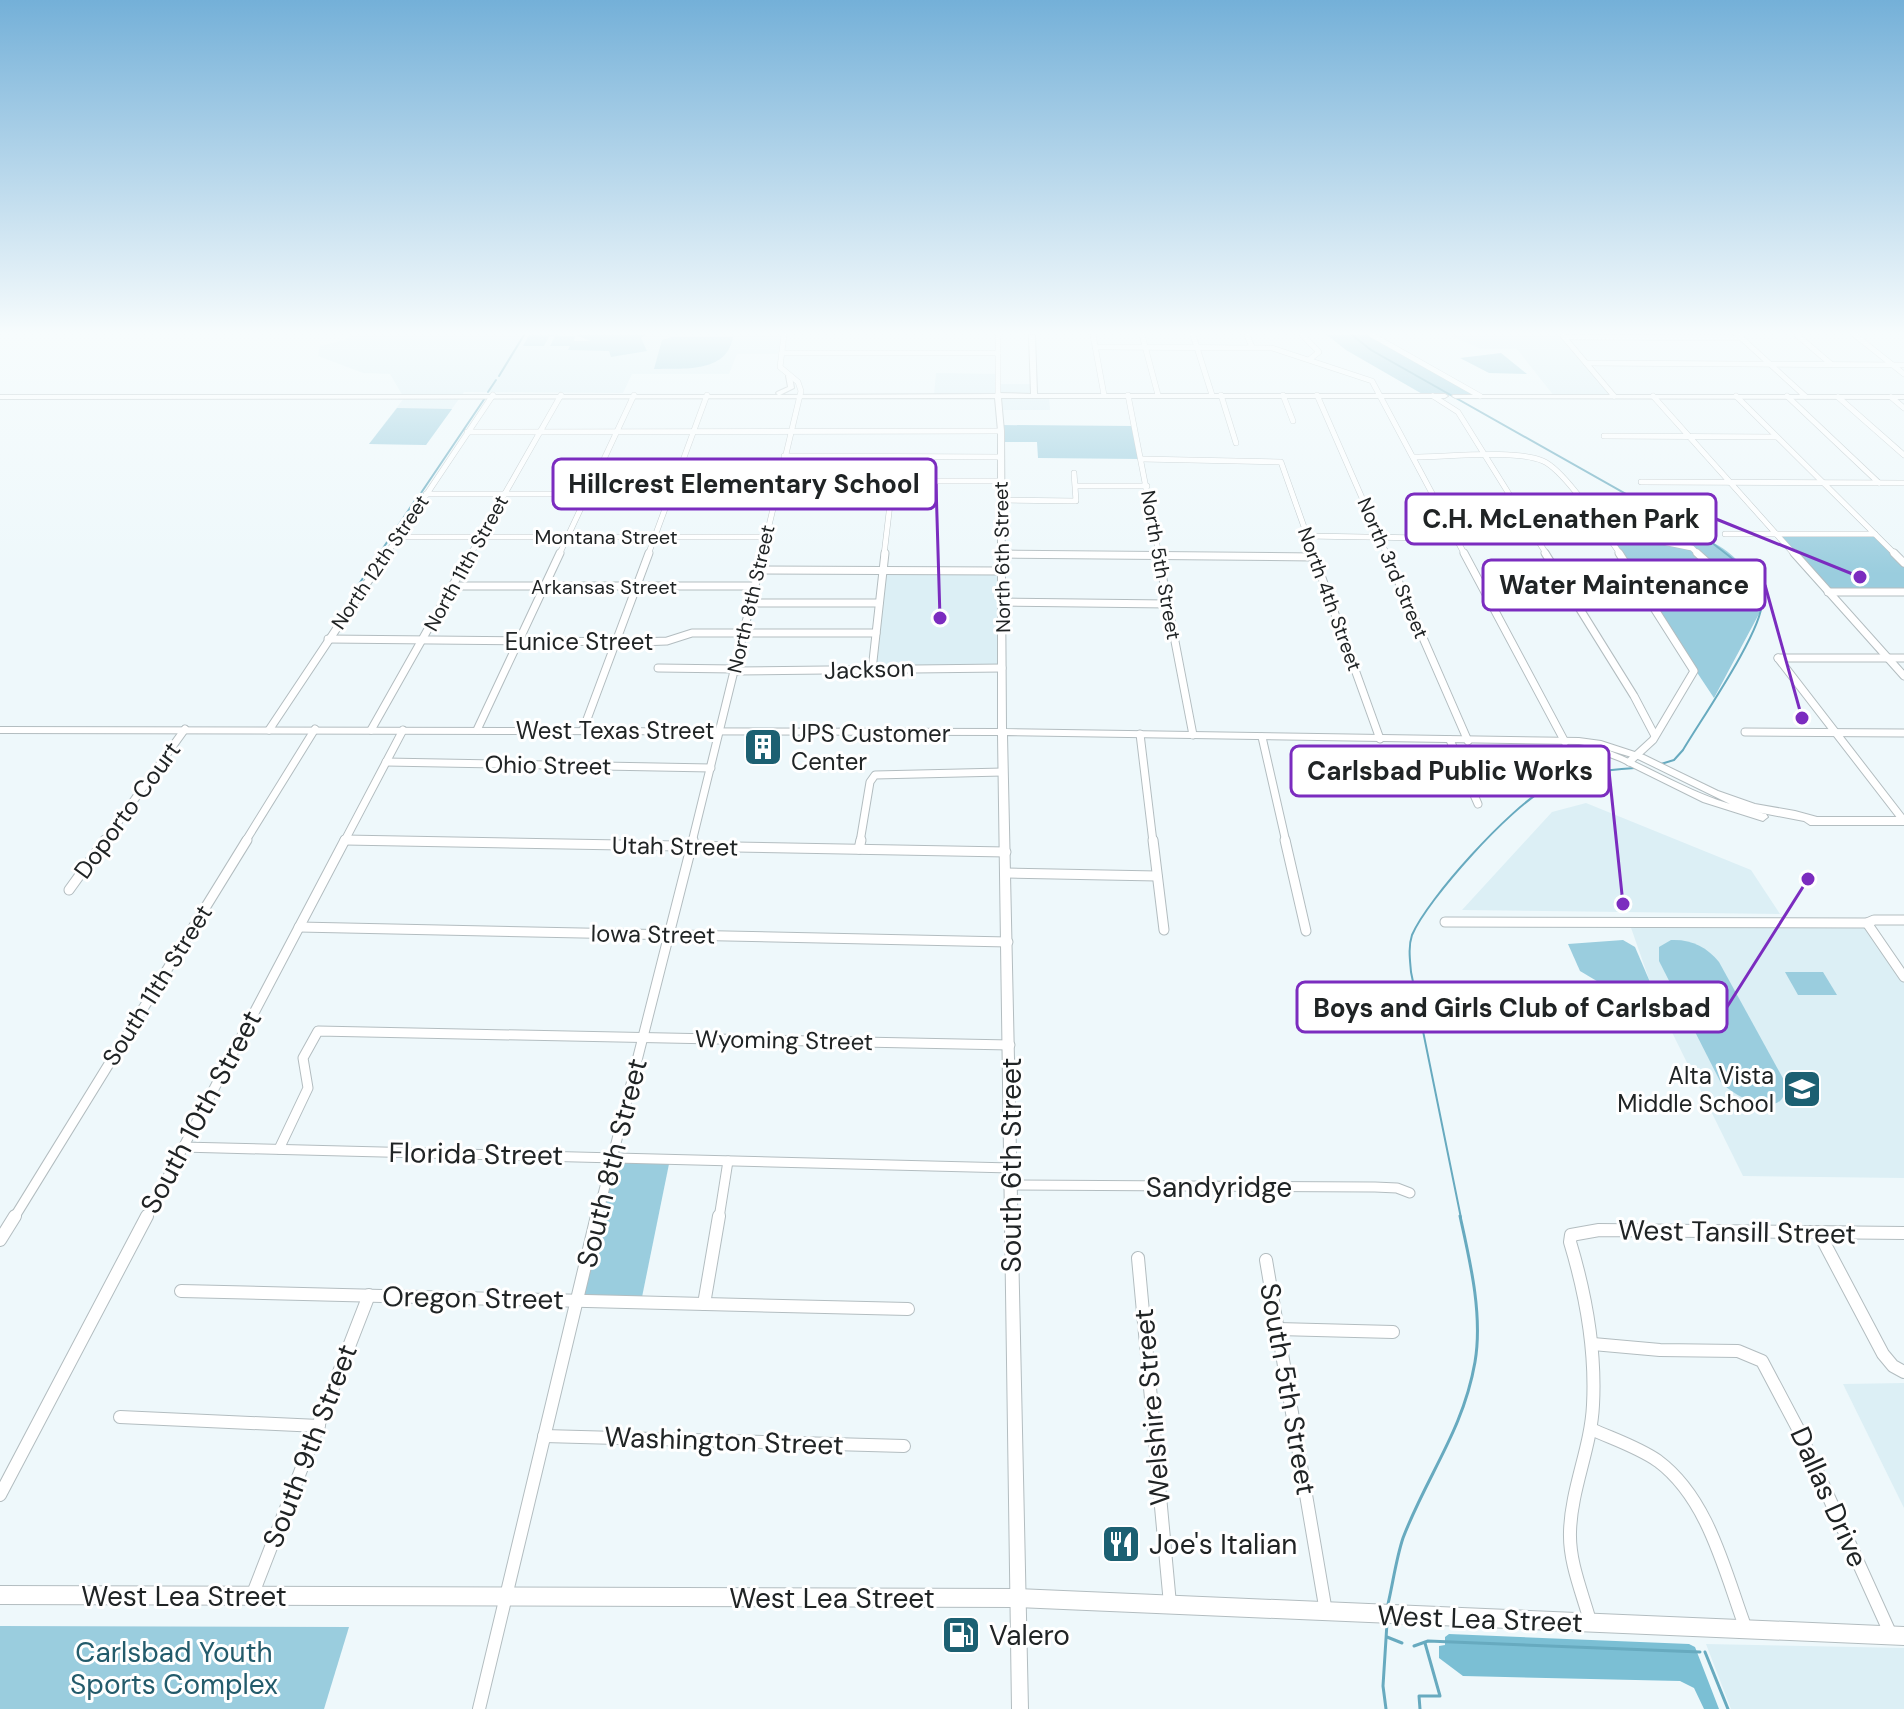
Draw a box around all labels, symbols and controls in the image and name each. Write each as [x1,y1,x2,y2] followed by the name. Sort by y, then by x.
[553,459,936,509] callout: Hillcrest Elementary School
[568,467,920,501] text: Hillcrest Elementary School
[988,481,1016,633] street label: North 6th Street
[1135,488,1187,642] street label: North 5th Street
[325,490,435,634] street label: North 12th Street
[418,490,514,636] street label: North 11th Street
[1352,493,1435,643] street label: North 3rd Street
[1406,494,1716,544] callout: C.H. McLenathen Park
[1422,502,1700,536] text: C.H. McLenathen Park
[721,522,781,676] street label: North 8th Street
[1292,523,1368,675] street label: North 4th Street
[534,524,678,550] street label: Montana Street
[1483,560,1765,610] callout: Water Maintenance
[1499,568,1749,602] text: Water Maintenance
[531,574,677,600] street label: Arkansas Street
[505,626,653,657] street label: Eunice Street
[823,652,915,686] street label: Jackson
[516,715,714,746] street label: West Texas Street
[791,718,951,777] place label: UPS Customer Center
[742,726,784,768] building icon: UPS Customer Center
[67,735,187,885] street label: Doporto Court
[1291,746,1609,796] callout: Carlsbad Public Works
[484,748,612,782] street label: Ohio Street
[1307,754,1593,788] text: Carlsbad Public Works
[612,829,738,863] street label: Utah Street
[95,899,219,1071] street label: South 11th Street
[590,917,716,951] street label: Iowa Street
[1297,982,1727,1032] callout: Boys and Girls Club of Carlsbad
[1313,991,1711,1025] text: Boys and Girls Club of Carlsbad
[132,1004,270,1220] street label: South 10th Street
[695,1023,873,1057] street label: Wyoming Street
[568,1055,656,1271] street label: South 8th Street
[993,1058,1030,1272] street label: South 6th Street
[1617,1060,1774,1119] place label: Alta Vista Middle School
[1781,1068,1823,1110] school or university icon: Alta Vista Middle School
[388,1134,564,1174] street label: Florida Street
[1146,1169,1292,1206] street label: Sandyridge
[1617,1211,1857,1253] street label: West Tansill Street
[382,1278,564,1318] street label: Oregon Street
[1251,1280,1325,1498] street label: South 5th Street
[1125,1307,1179,1507] street label: Welshire Street
[254,1339,366,1553] street label: South 9th Street
[604,1418,844,1464] street label: Washington Street
[1782,1421,1876,1573] street label: Dallas Drive
[1100,1523,1142,1565] restaurant icon: Joe's Italian
[1149,1526,1297,1563] place label: Joe's Italian
[81,1578,287,1615] street label: West Lea Street
[729,1580,935,1617] street label: West Lea Street
[1377,1597,1583,1641] street label: West Lea Street
[940,1614,982,1656] fuel station icon: Valero
[989,1617,1070,1654] place label: Valero
[70,1634,278,1703] park label: Carlsbad Youth Sports Complex

